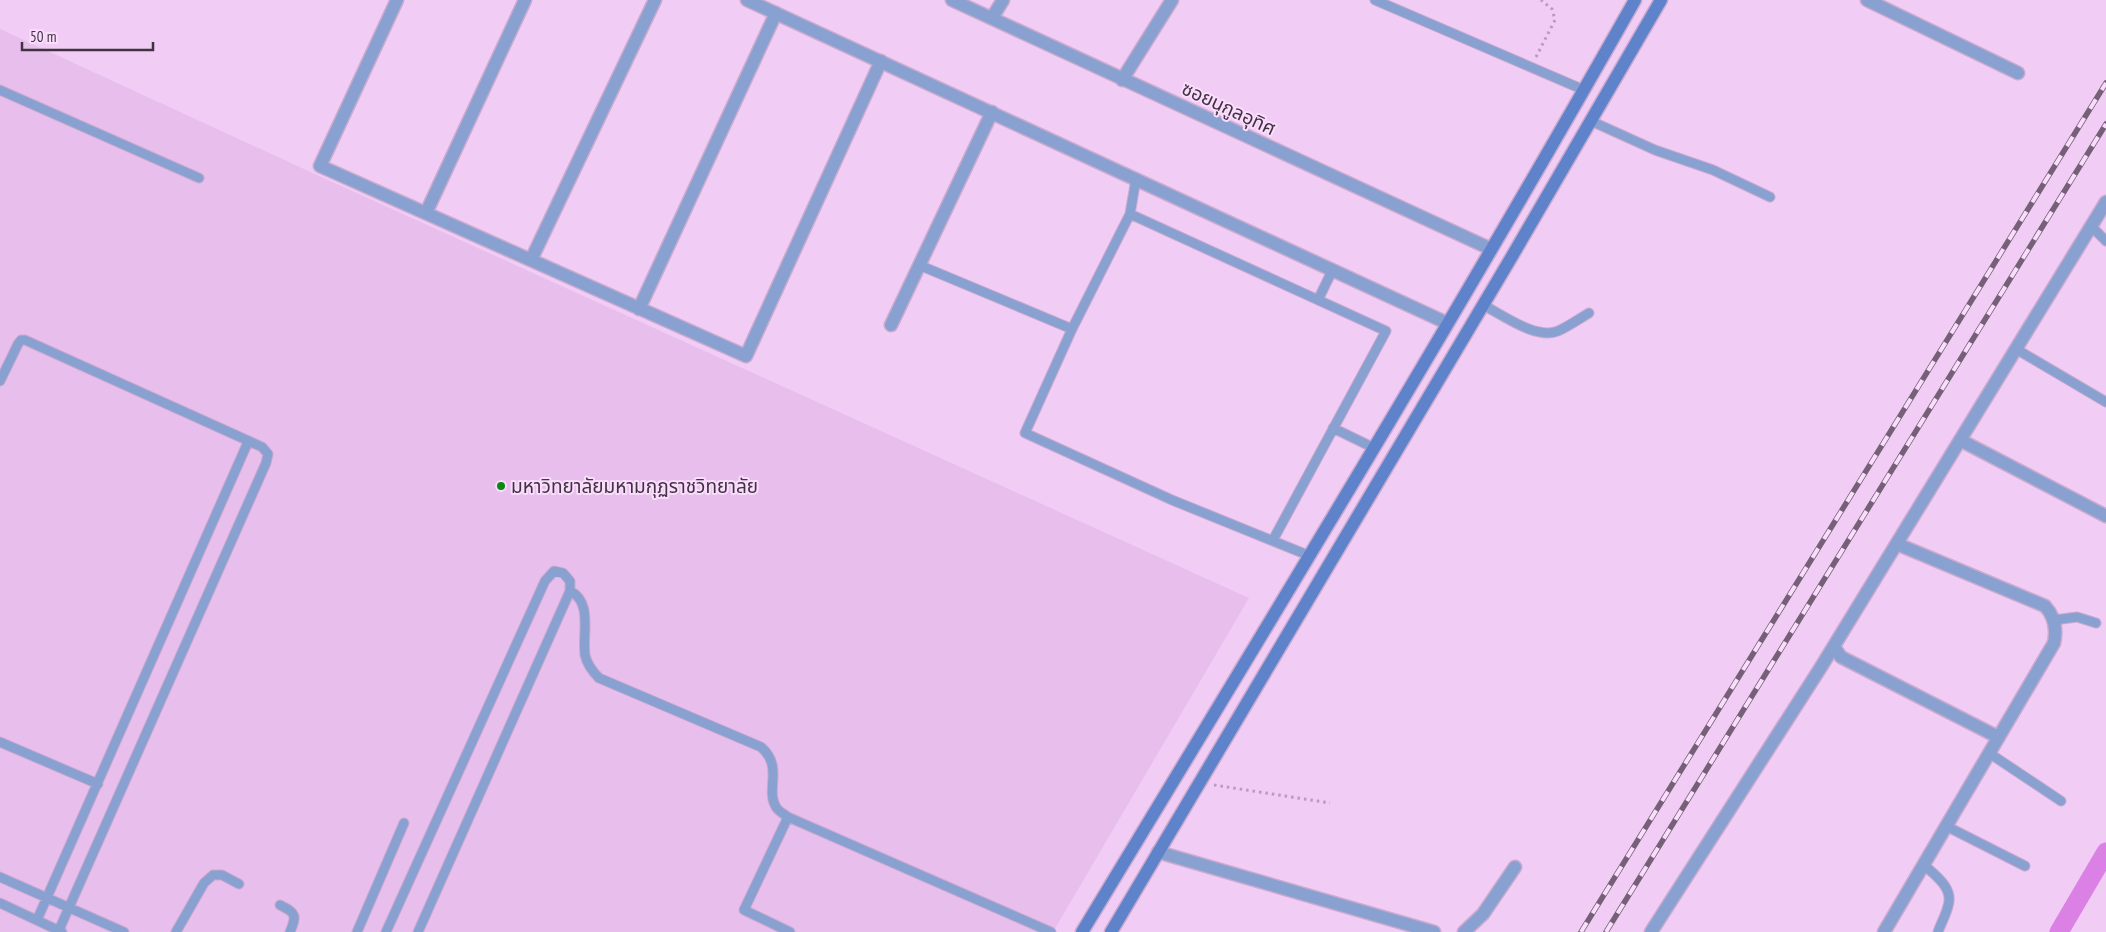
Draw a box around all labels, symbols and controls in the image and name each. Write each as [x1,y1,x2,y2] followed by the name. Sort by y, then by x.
[22,20,154,52] scale bar
[30,27,56,46] text: 50 m
[1178,76,1280,141] street label: ซอยนุกูลอุทิศ
[511,474,758,498] place label: มหาวิทยาลัยมหามกุฏราชวิทยาลัย
[495,480,507,492] marker: มหาวิทยาลัยมหามกุฏราชวิทยาลัย

